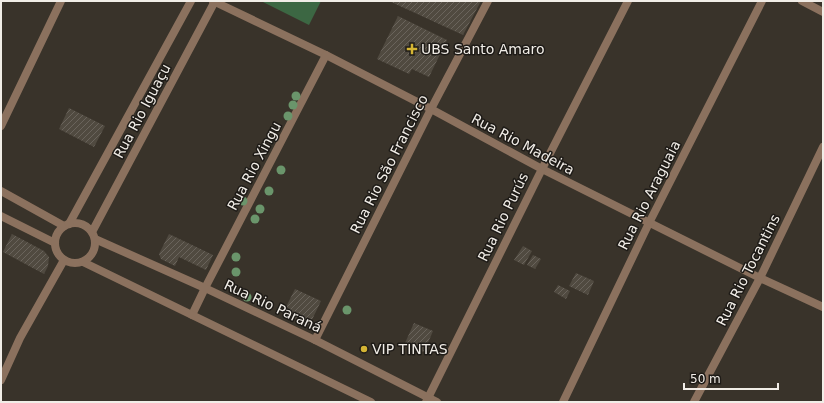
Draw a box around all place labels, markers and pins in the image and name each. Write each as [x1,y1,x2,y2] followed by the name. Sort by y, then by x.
[421,41,545,57] place label: UBS Santo Amaro
[406,43,418,55] marker: UBS Santo Amaro
[372,341,448,357] place label: VIP TINTAS
[359,344,369,354] marker: VIP TINTAS

